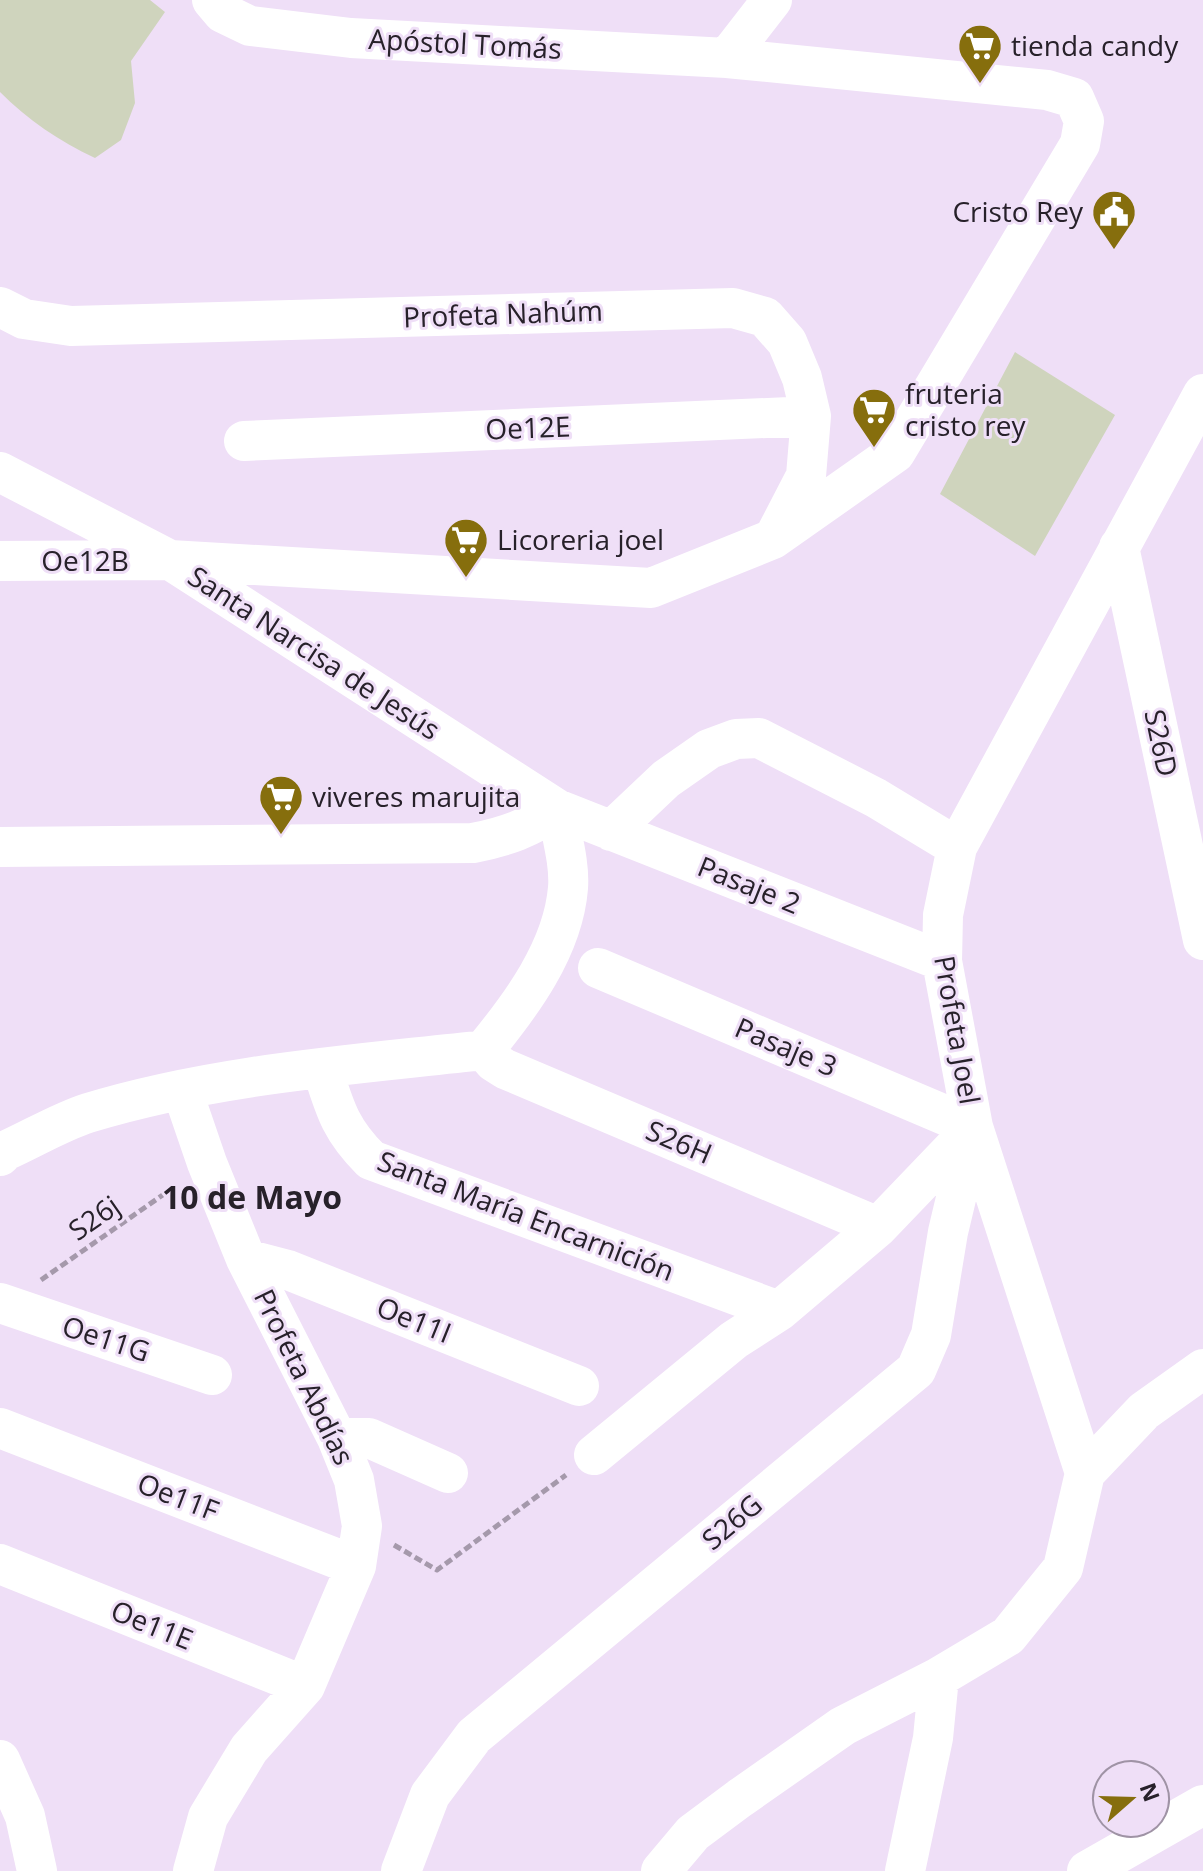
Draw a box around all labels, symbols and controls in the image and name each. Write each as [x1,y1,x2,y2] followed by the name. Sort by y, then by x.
[368,19,563,67] street label: Apóstol Tomás
[956,22,1004,85] supermarket icon: tienda candy
[1011,26,1179,64] place label: tienda candy
[1090,188,1138,251] public building icon: Cristo Rey
[952,192,1084,230] place label: Cristo Rey
[402,291,604,335] street label: Profeta Nahúm
[905,374,1027,444] place label: fruteria cristo rey
[850,386,898,449] supermarket icon: fruteria cristo rey
[485,407,571,447] street label: Oe12E
[442,516,490,579] supermarket icon: Licoreria joel
[497,520,664,558] place label: Licoreria joel
[41,541,129,579] street label: Oe12B
[181,556,448,748] street label: Santa Narcisa de Jesús
[1136,706,1188,780] street label: S26D
[257,773,305,836] supermarket icon: viveres marujita
[312,777,520,815] place label: viveres marujita
[692,846,806,922] street label: Pasaje 2
[926,953,990,1107] street label: Profeta Joel
[730,1008,843,1085] street label: Pasaje 3
[641,1110,718,1172] street label: S26H
[373,1141,680,1289] street label: Santa María Encarnición
[162,1175,342,1218] district label: 10 de Mayo
[60,1186,127,1248] street label: S26j
[246,1282,364,1471] street label: Profeta Abdías
[371,1287,457,1351] street label: Oe11I
[58,1306,155,1370] street label: Oe11G
[132,1463,224,1529] street label: Oe11F
[693,1485,770,1558] street label: S26G
[106,1591,199,1658] street label: Oe11E
[1091,1759,1171,1839] north arrow
[1134,1778,1168,1805] text: N

